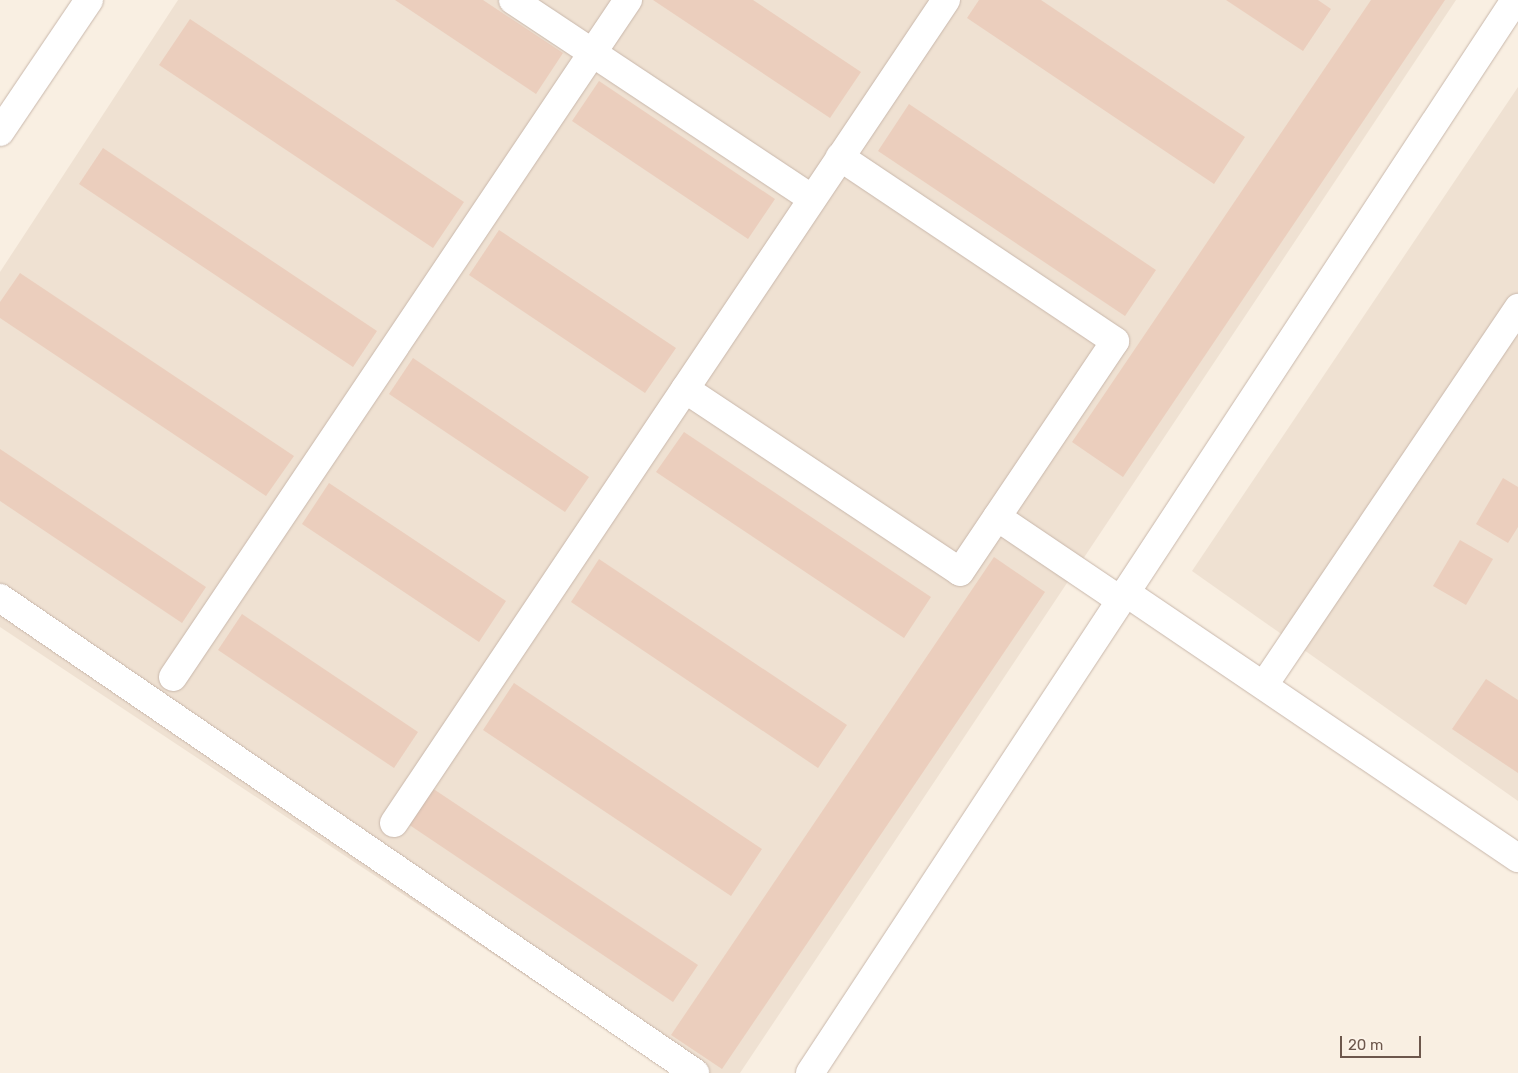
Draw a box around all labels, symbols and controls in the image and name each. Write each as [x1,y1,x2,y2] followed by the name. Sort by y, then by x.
[1343,1026,1424,1058] scale bar
[1348,1036,1383,1054] text: 20 m

